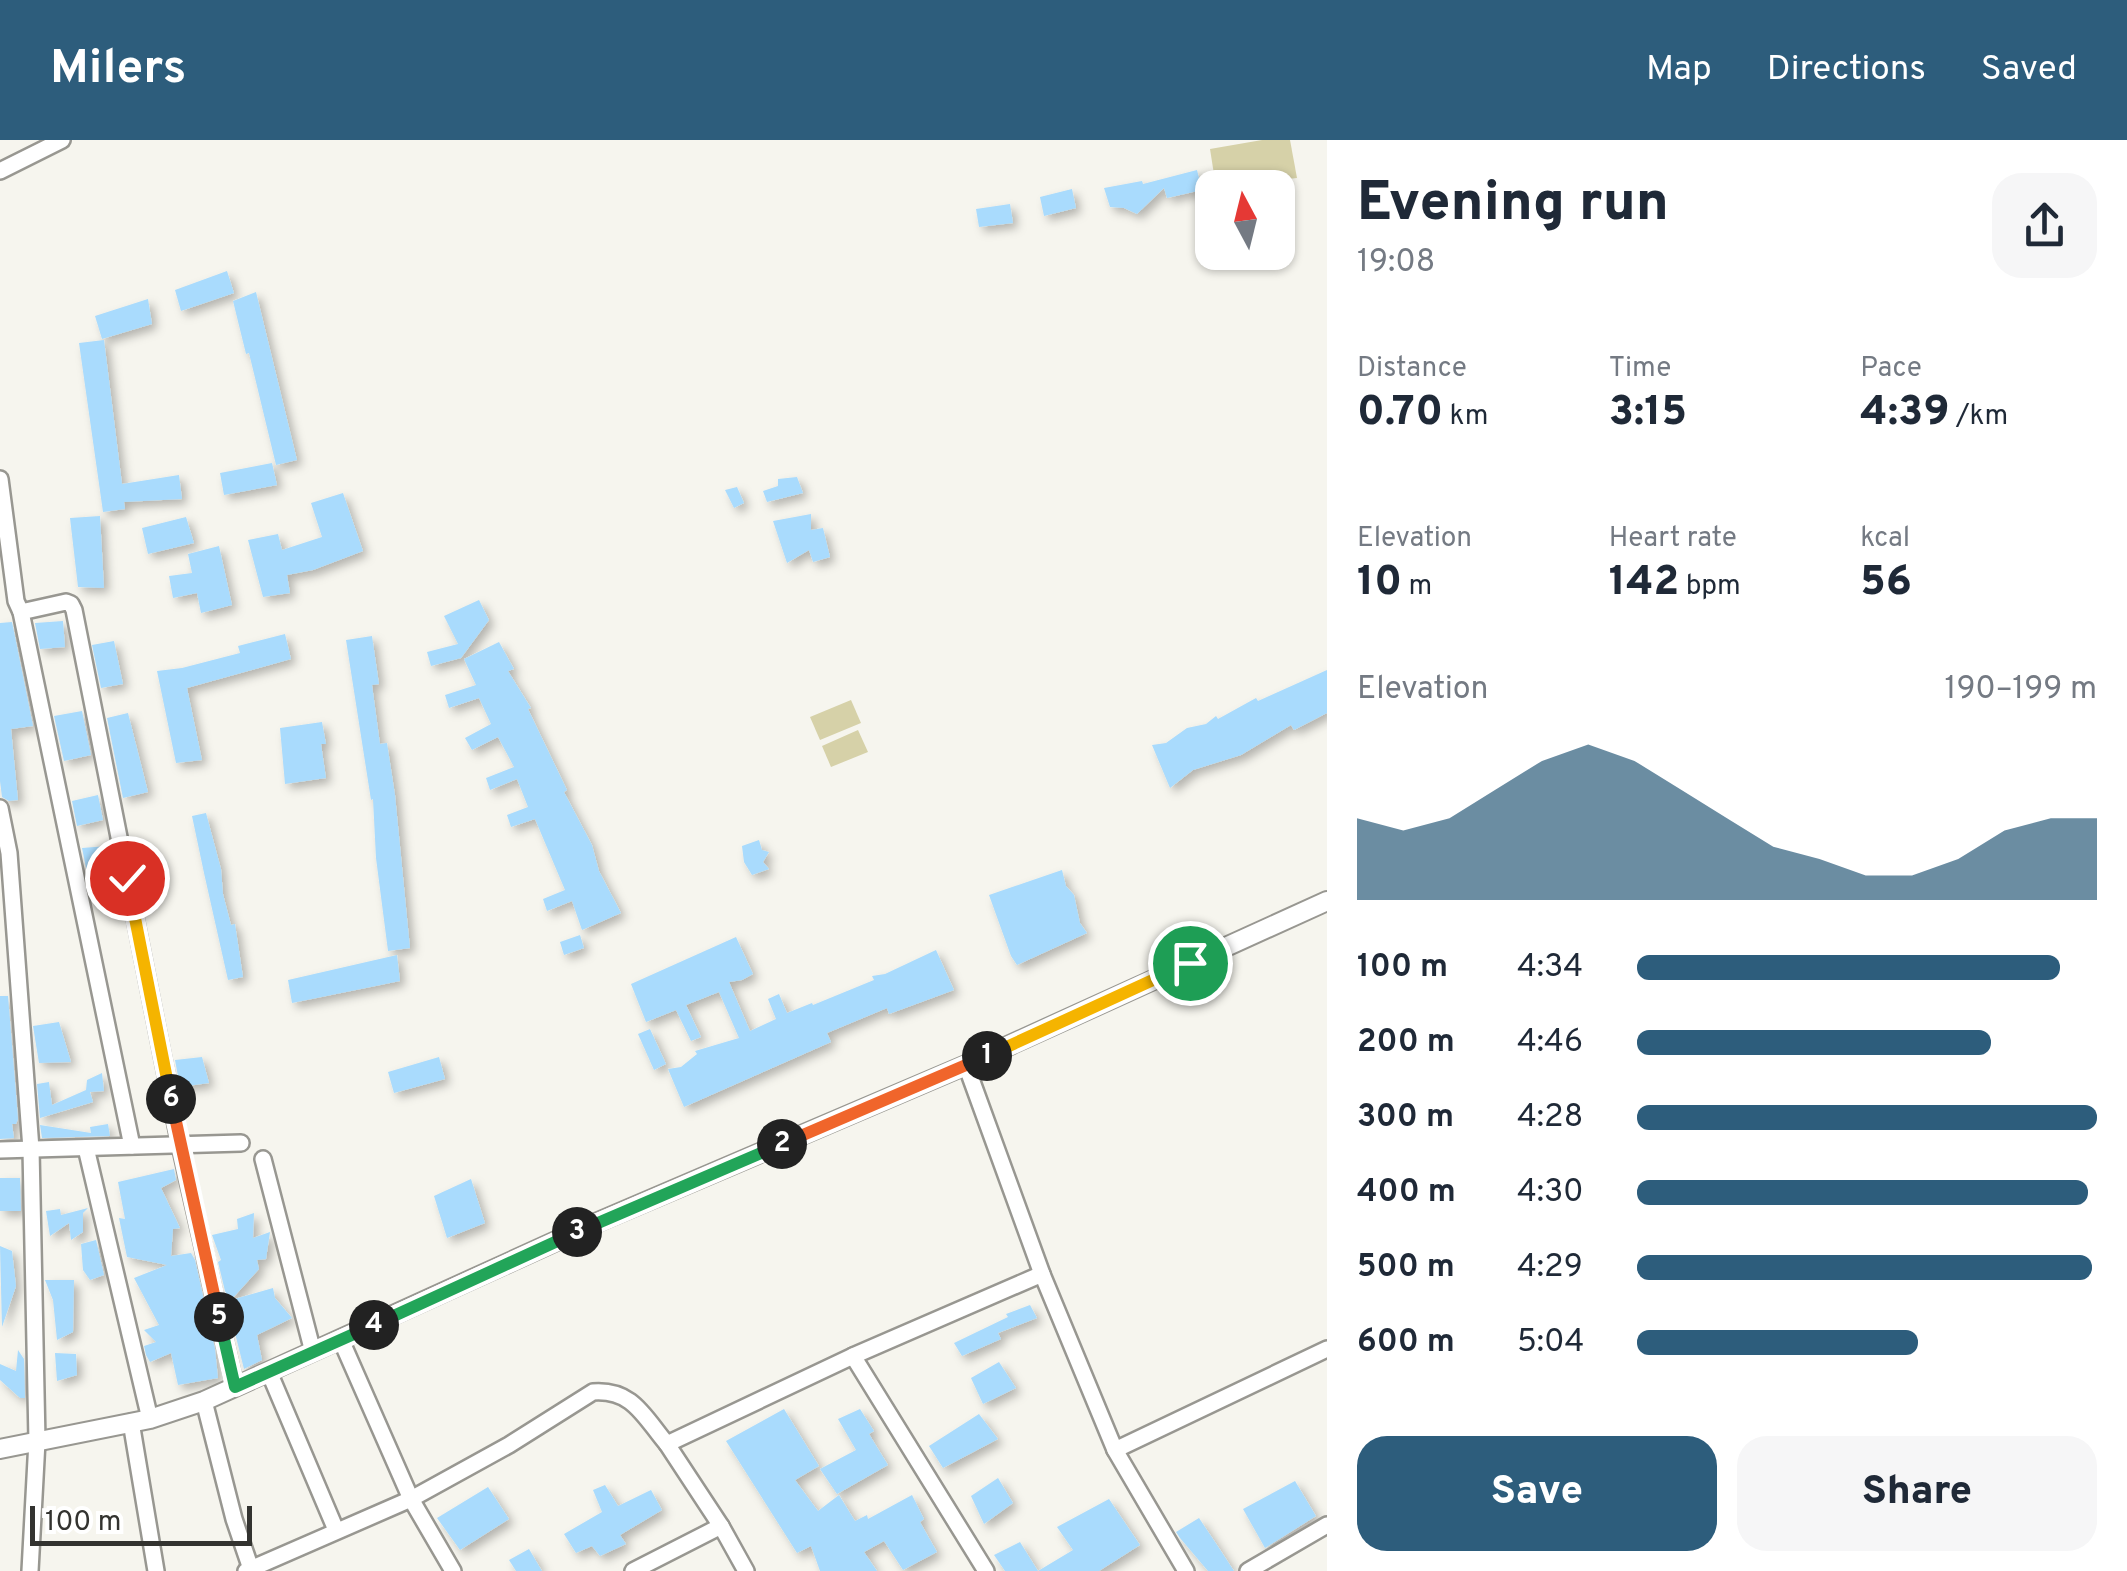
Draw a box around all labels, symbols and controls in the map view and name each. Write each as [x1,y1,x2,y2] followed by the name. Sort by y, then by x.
[50,40,187,100] text: Milers
[1646,48,1712,92] text: Map
[1767,48,1926,92] text: Directions
[1981,48,2077,92] text: Saved
[1195,170,1295,270] north arrow
[1195,170,1295,270] map controls
[1357,170,1669,240] text: Evening run
[1992,173,2097,278] button: share
[1357,243,1435,283] text: 19:08
[1357,351,1467,387] text: Distance
[1609,351,1671,387] text: Time
[1860,351,1922,387] text: Pace
[1357,387,1443,440] text: 0.70
[1609,387,1687,440] text: 3:15
[1860,387,1950,440] text: 4:39
[1443,399,1488,435] text: km
[1950,399,2008,435] text: /km
[1357,521,1472,557] text: Elevation
[1609,521,1737,557] text: Heart rate
[1860,521,1910,557] text: kcal
[1357,557,1402,610] text: 10
[1609,557,1679,610] text: 142
[1860,557,1912,610] text: 56
[1402,569,1432,605] text: m
[1679,569,1741,605] text: bpm
[1357,670,1489,710] text: Elevation
[1945,670,2097,710] text: 190–199 m
[85,836,170,921] pin
[100,851,155,906] icon: check
[1148,921,1233,1006] pin
[1163,936,1218,991] icon: arrive
[1357,948,1448,988] text: 100 m
[1517,948,1583,988] text: 4:34
[1357,1023,1455,1063] text: 200 m
[1517,1023,1583,1063] text: 4:46
[962,1031,1012,1081] pin: 1
[981,1038,993,1074] text: 1
[146,1074,196,1124] pin: 6
[162,1081,180,1117] text: 6
[1357,1098,1454,1138] text: 300 m
[1517,1098,1583,1138] text: 4:28
[757,1119,807,1169] pin: 2
[773,1126,791,1162] text: 2
[1357,1173,1456,1213] text: 400 m
[1517,1173,1584,1213] text: 4:30
[552,1207,602,1257] pin: 3
[569,1214,585,1250] text: 3
[1357,1248,1455,1288] text: 500 m
[1517,1248,1583,1288] text: 4:29
[194,1292,244,1342] pin: 5
[210,1299,228,1335] text: 5
[349,1300,399,1350] pin: 4
[365,1307,383,1343] text: 4
[1357,1323,1455,1363] text: 600 m
[1517,1323,1585,1363] text: 5:04
[1357,1436,1717,1551] button: Save
[1737,1436,2097,1551] button: Share
[30,1501,252,1546] scale bar
[45,1505,121,1541] text: 100 m

